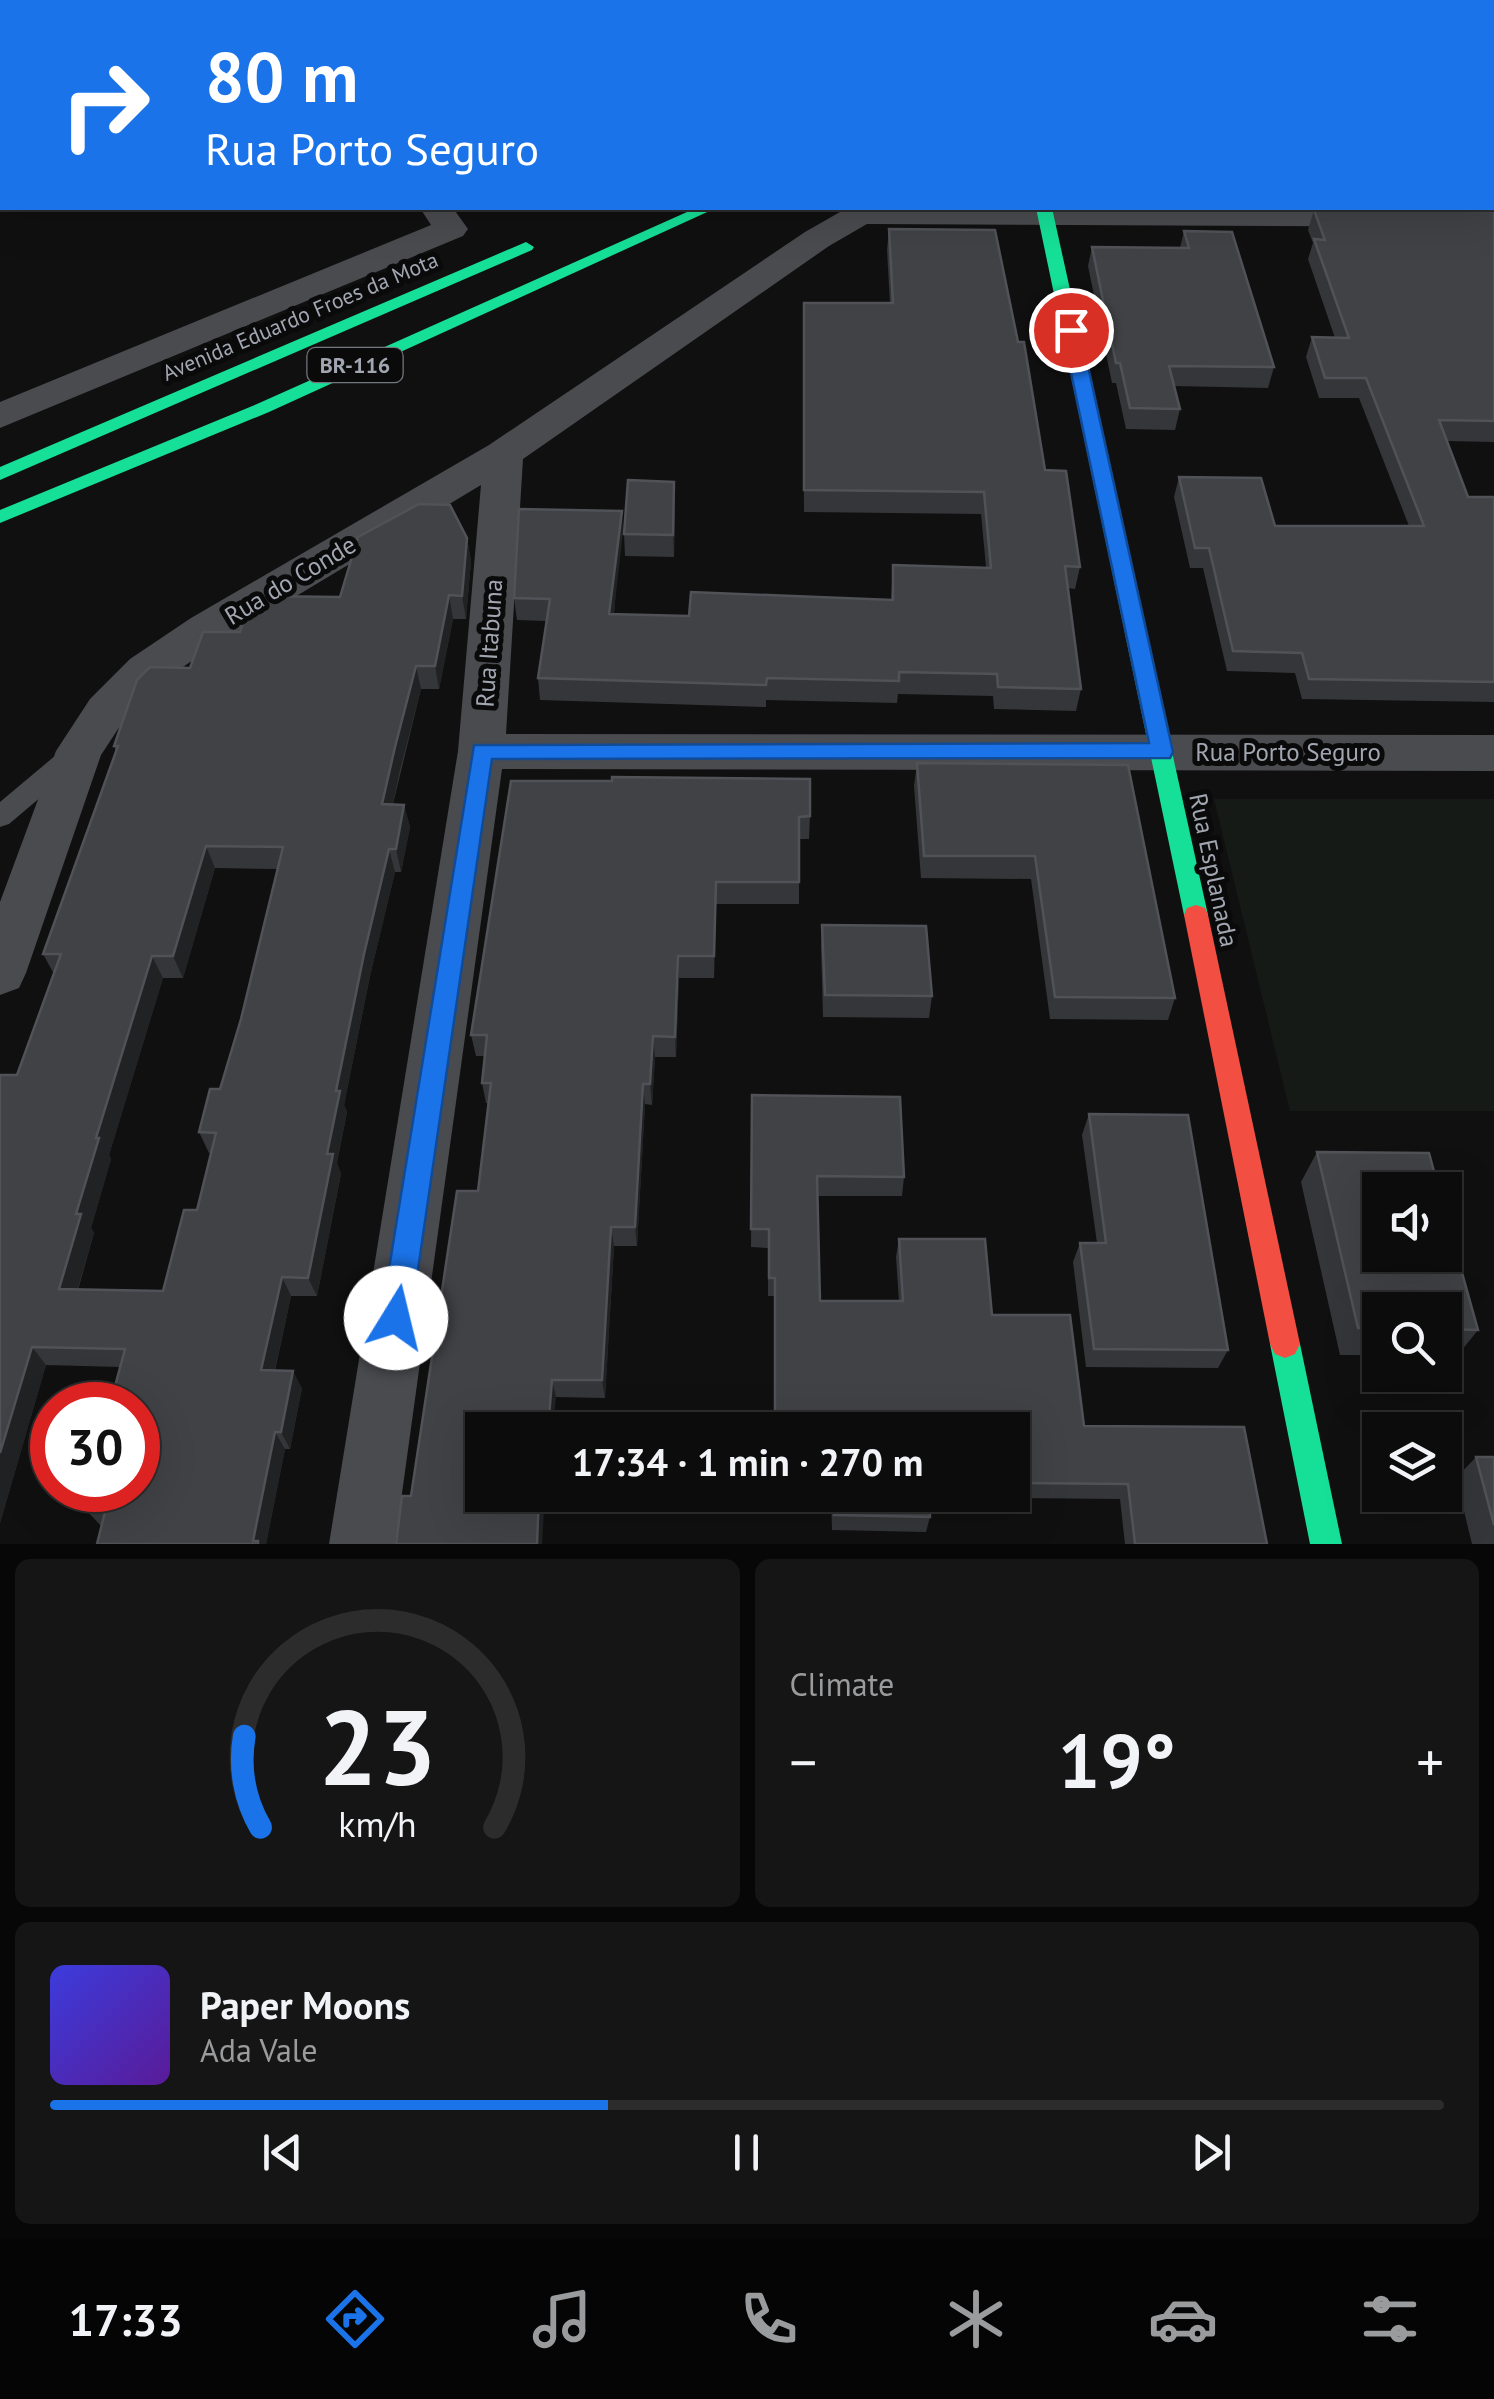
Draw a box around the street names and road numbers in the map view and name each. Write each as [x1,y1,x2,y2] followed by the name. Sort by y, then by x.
[158,245,442,387] street label: Avenida Eduardo Froes da Mota
[308,348,402,382] road number: BR-116
[219,528,361,632] street label: Rua do Conde
[469,578,509,708] street label: Rua Itabuna
[1195,736,1381,768] street label: Rua Porto Seguro
[1182,790,1246,950] street label: Rua Esplanada

